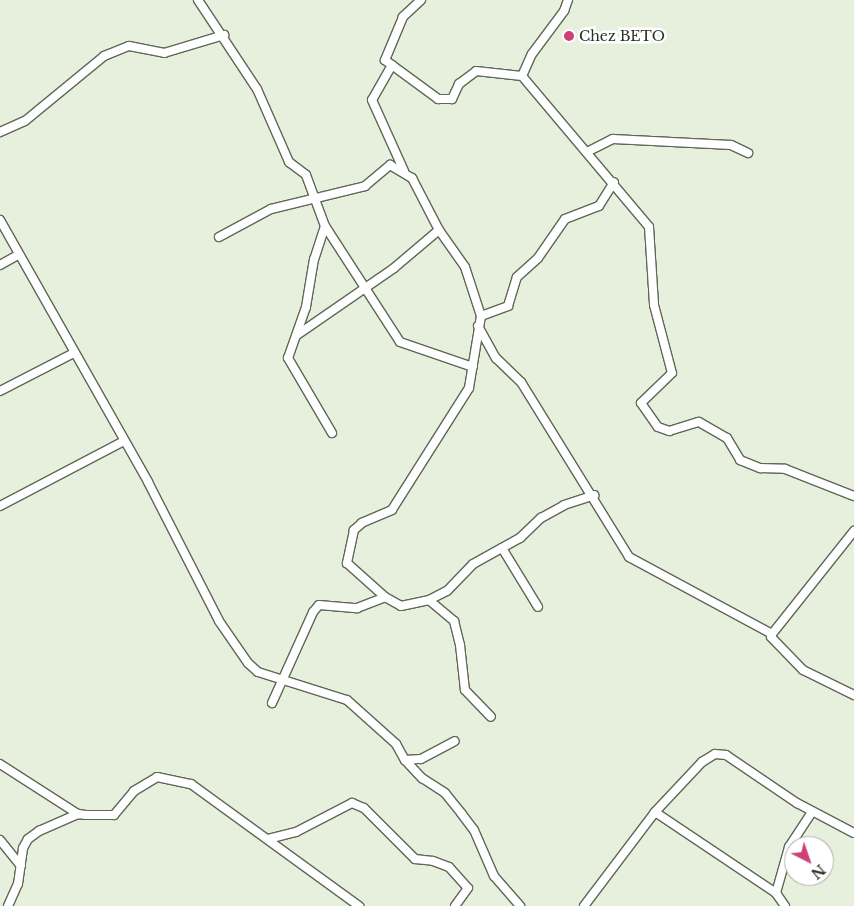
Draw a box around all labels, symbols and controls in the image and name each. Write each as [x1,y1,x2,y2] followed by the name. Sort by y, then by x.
[579,28,665,44] place label: Chez BETO
[563,30,575,42] marker: Chez BETO
[784,836,834,886] north arrow
[807,860,829,883] text: N

